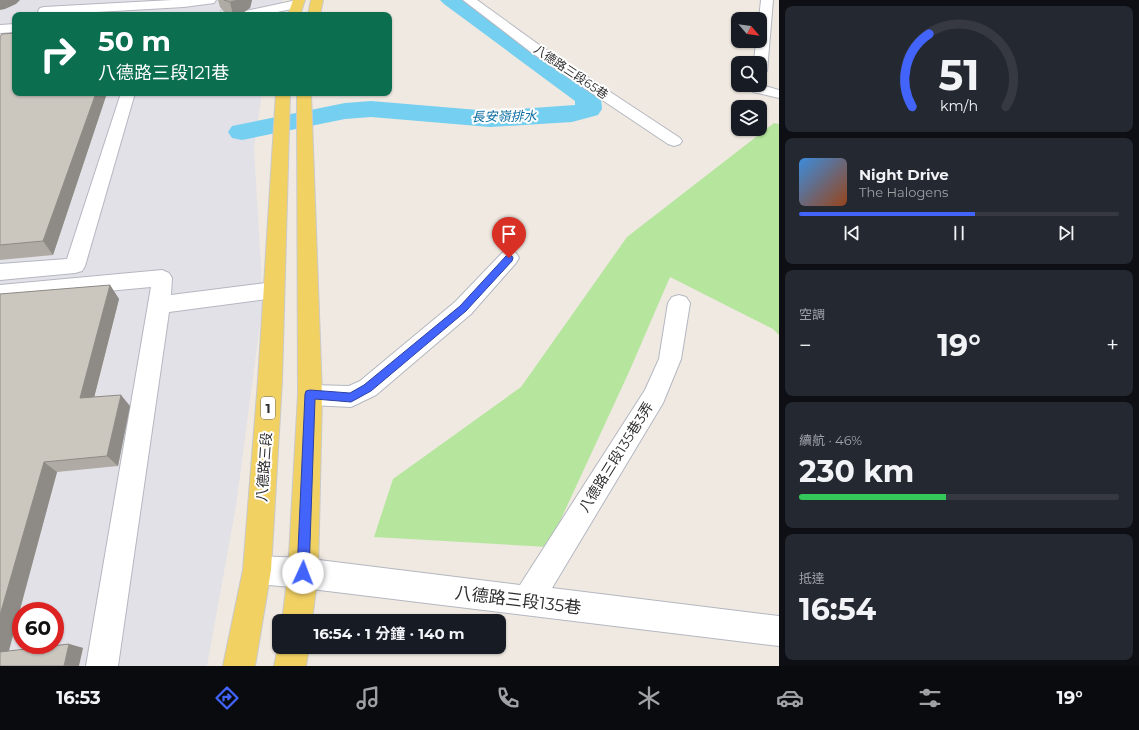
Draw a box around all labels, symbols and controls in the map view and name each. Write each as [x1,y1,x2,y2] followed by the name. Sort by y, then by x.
[731,12,767,48] north arrow
[731,12,767,136] map controls
[98,24,171,58] text: 50 m
[32,28,84,80] icon: right
[531,41,611,102] street label: 八德路三段65巷
[938,50,980,100] text: 51
[731,56,767,92] button: search
[98,62,229,84] text: 八德路三段121巷
[940,97,978,115] text: km/h
[731,100,767,136] button: layers
[471,107,538,125] water label: 長安嶺排水
[859,165,949,184] text: Night Drive
[859,184,948,200] text: The Halogens
[492,217,526,258] pin
[841,222,863,244] icon: previous
[948,222,970,244] icon: pause
[1055,222,1077,244] icon: next
[498,223,520,245] icon: arrive
[799,306,825,322] text: 空調
[937,327,981,364] text: 19°
[799,332,812,359] text: −
[1106,332,1119,359] text: +
[261,397,275,419] road number: 1
[575,399,657,515] street label: 八德路三段135巷3弄
[253,431,275,503] street label: 八德路三段
[799,432,862,448] text: 續航 · 46%
[799,453,914,490] text: 230 km
[282,552,324,594] position arrow
[799,570,825,586] text: 抵達
[454,582,582,618] street label: 八德路三段135巷
[799,591,876,628] text: 16:54
[12,602,64,654] speed limit sign: 60
[313,624,465,643] text: 16:54 · 1 分鐘 · 140 m
[213,684,241,712] icon: directions
[354,684,382,712] icon: music
[494,684,522,712] icon: phone
[635,684,663,712] icon: climate
[776,684,804,712] icon: car
[916,684,944,712] icon: filters
[56,687,101,709] text: 16:53
[1057,687,1083,709] text: 19°

